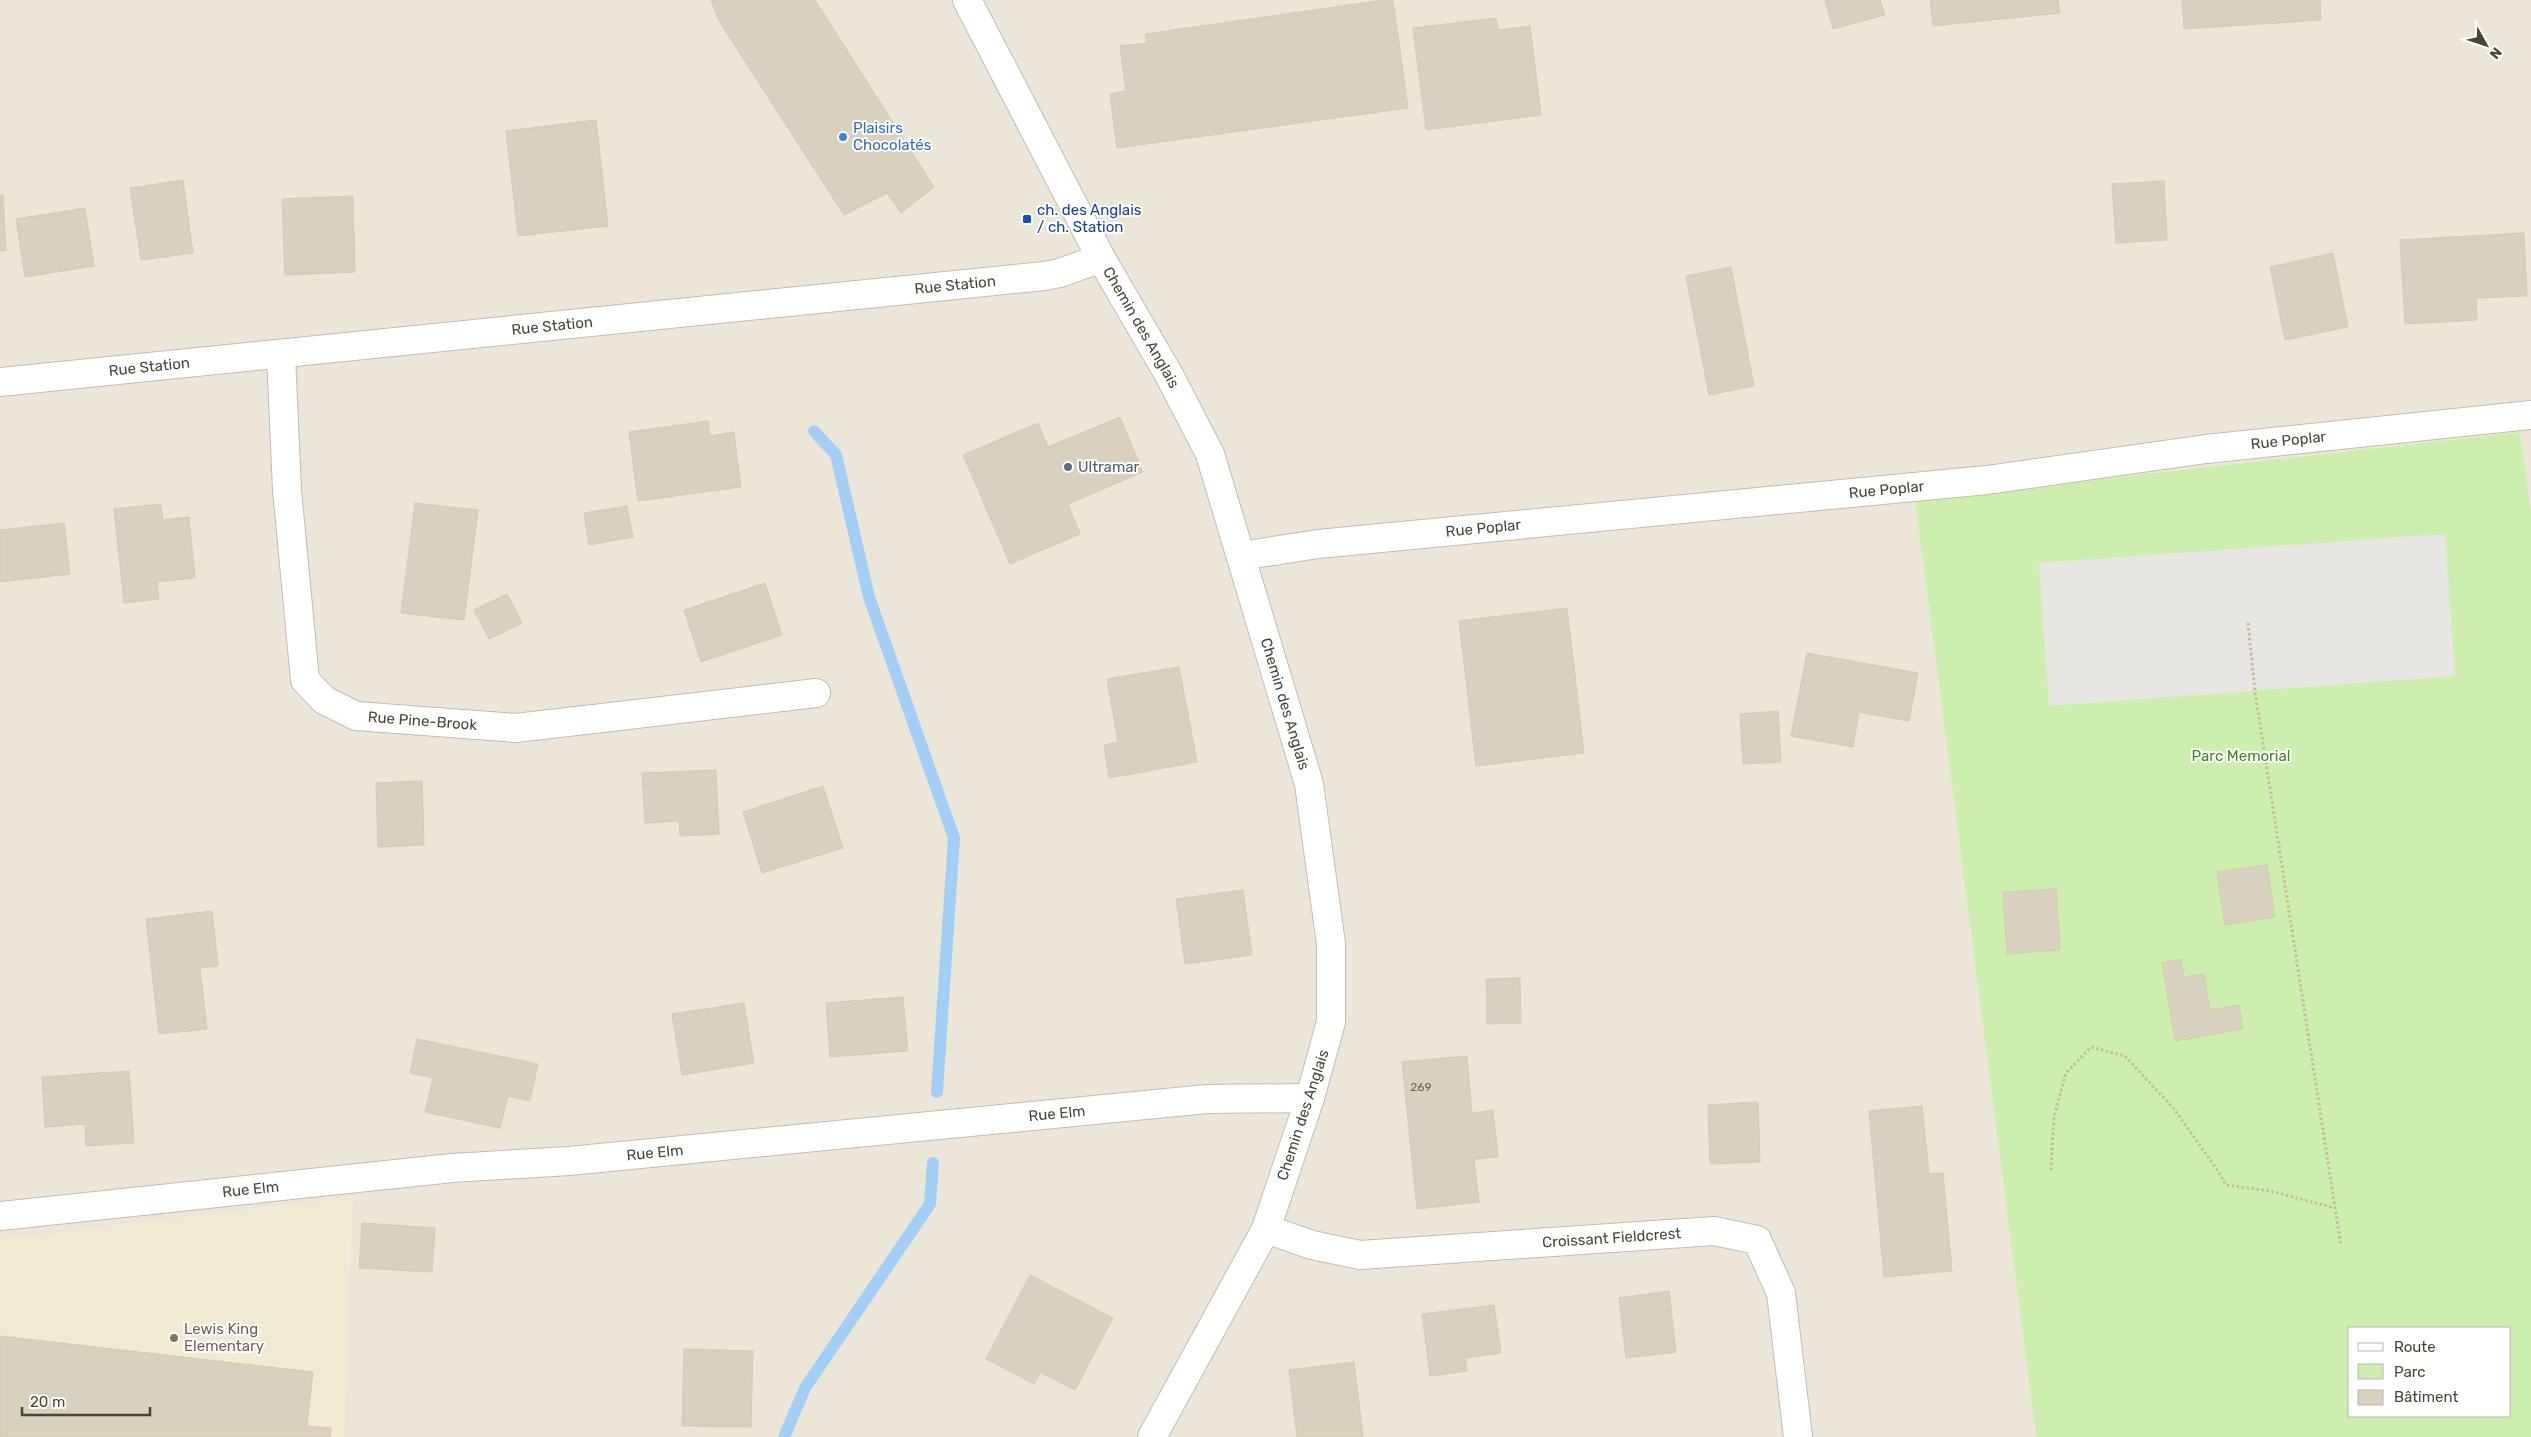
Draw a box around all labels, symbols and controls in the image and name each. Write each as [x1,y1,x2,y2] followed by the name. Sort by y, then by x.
[2461,20,2511,70] north arrow
[2486,44,2505,62] text: N
[853,119,932,154] place label: Plaisirs Chocolatés
[837,131,849,143] marker: Plaisirs Chocolatés
[1037,201,1142,236] place label: ch. des Anglais / ch. Station
[1021,213,1033,225] marker: ch. des Anglais / ch. Station
[1099,264,1183,391] street label: Chemin des Anglais
[914,272,997,298] street label: Rue Station
[511,313,594,339] street label: Rue Station
[108,354,191,380] street label: Rue Station
[2250,427,2327,453] street label: Rue Poplar
[1078,458,1139,476] place label: Ultramar
[1062,461,1074,473] marker: Ultramar
[1848,477,1925,502] street label: Rue Poplar
[1445,516,1522,541] street label: Rue Poplar
[1257,636,1313,772] street label: Chemin des Anglais
[367,708,478,734] street label: Rue Pine-Brook
[2192,747,2290,765] park label: Parc Memorial
[1273,1047,1333,1183] street label: Chemin des Anglais
[1410,1080,1432,1094] house number: 269
[1028,1102,1086,1125] street label: Rue Elm
[626,1141,684,1164] street label: Rue Elm
[221,1177,280,1201] street label: Rue Elm
[1542,1224,1682,1252] street label: Croissant Fieldcrest
[184,1320,264,1355] place label: Lewis King Elementary
[2348,1327,2511,1417] legend
[168,1332,180,1344] marker: Lewis King Elementary
[2394,1338,2436,1356] text: Route
[2394,1363,2426,1381] text: Parc
[22,1384,150,1416] scale bar
[2394,1388,2458,1406] text: Bâtiment
[30,1393,65,1411] text: 20 m

